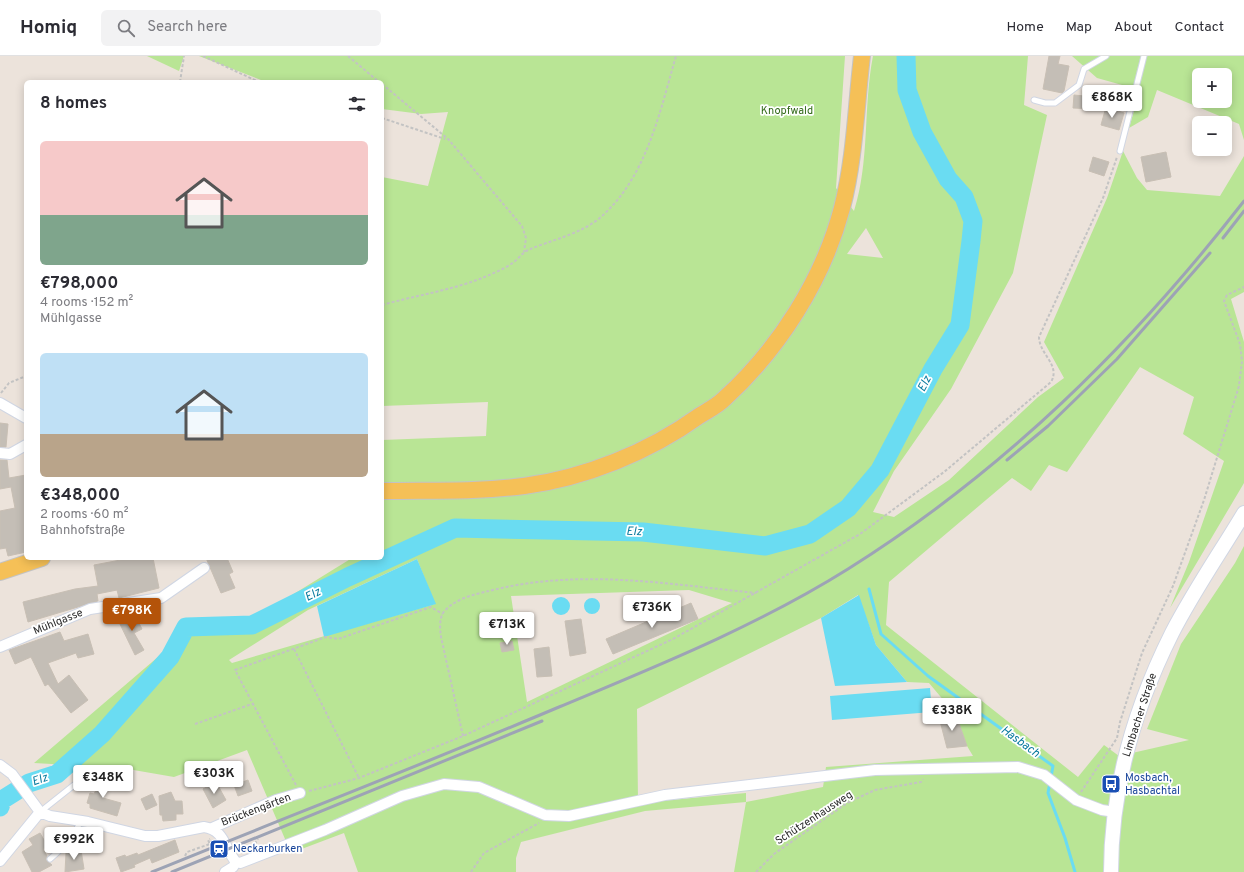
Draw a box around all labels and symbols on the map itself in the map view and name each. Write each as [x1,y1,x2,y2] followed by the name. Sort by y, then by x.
[1084,85,1140,119] pin: €868K
[761,104,813,118] park label: Knopfwald
[914,372,936,395] water label: Elz
[626,524,643,540] water label: Elz
[302,584,325,606] water label: Elz
[624,595,680,629] pin: €736K
[104,598,160,632] pin: €798K
[31,606,85,638] street label: Mühlgasse
[479,612,535,646] pin: €713K
[1120,671,1160,759] street label: Limbacher Straße
[924,698,980,732] pin: €338K
[997,722,1043,762] water label: Hasbach
[186,761,242,795] pin: €303K
[75,765,131,799] pin: €348K
[30,769,51,790] water label: Elz
[1125,771,1180,798] place label: Mosbach, Hasbachtal
[1100,773,1122,795] bus stop icon: Mosbach, Hasbachtal
[773,788,855,848] street label: Schützenhausweg
[219,790,293,830] street label: Brückengärten
[46,827,102,861] pin: €992K
[208,838,230,860] station icon: Neckarburken
[233,842,303,856] place label: Neckarburken

